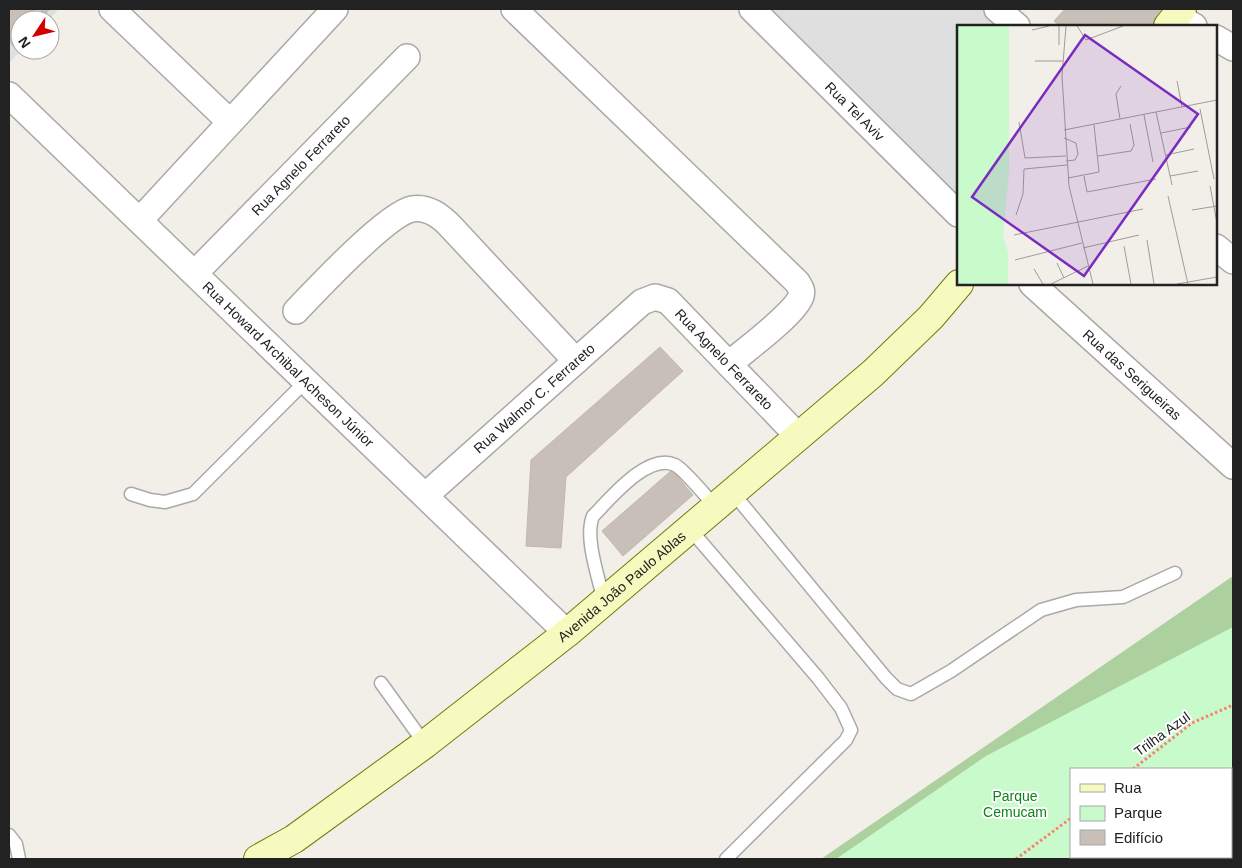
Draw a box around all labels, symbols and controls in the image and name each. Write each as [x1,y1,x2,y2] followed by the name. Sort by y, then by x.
[10,10,60,60] north arrow
[957,25,1217,285] inset map
[15,34,34,51] text: N
[822,79,888,144] street label: Rua Tel Aviv
[248,112,354,219] street label: Rua Agnelo Ferrareto
[199,278,377,451] street label: Rua Howard Archibal Acheson Júnior
[672,305,776,413] street label: Rua Agnelo Ferrareto
[1080,326,1185,423] street label: Rua das Serigueiras
[470,340,598,457] street label: Rua Walmor C. Ferrareto
[555,528,689,645] street label: Avenida João Paulo Ablas
[1131,708,1193,760] street label: Trilha Azul
[1070,768,1232,858] legend
[1114,779,1142,796] text: Rua
[983,788,1047,820] park label: Parque Cemucam
[1114,804,1162,821] text: Parque
[1114,829,1163,846] text: Edifício

